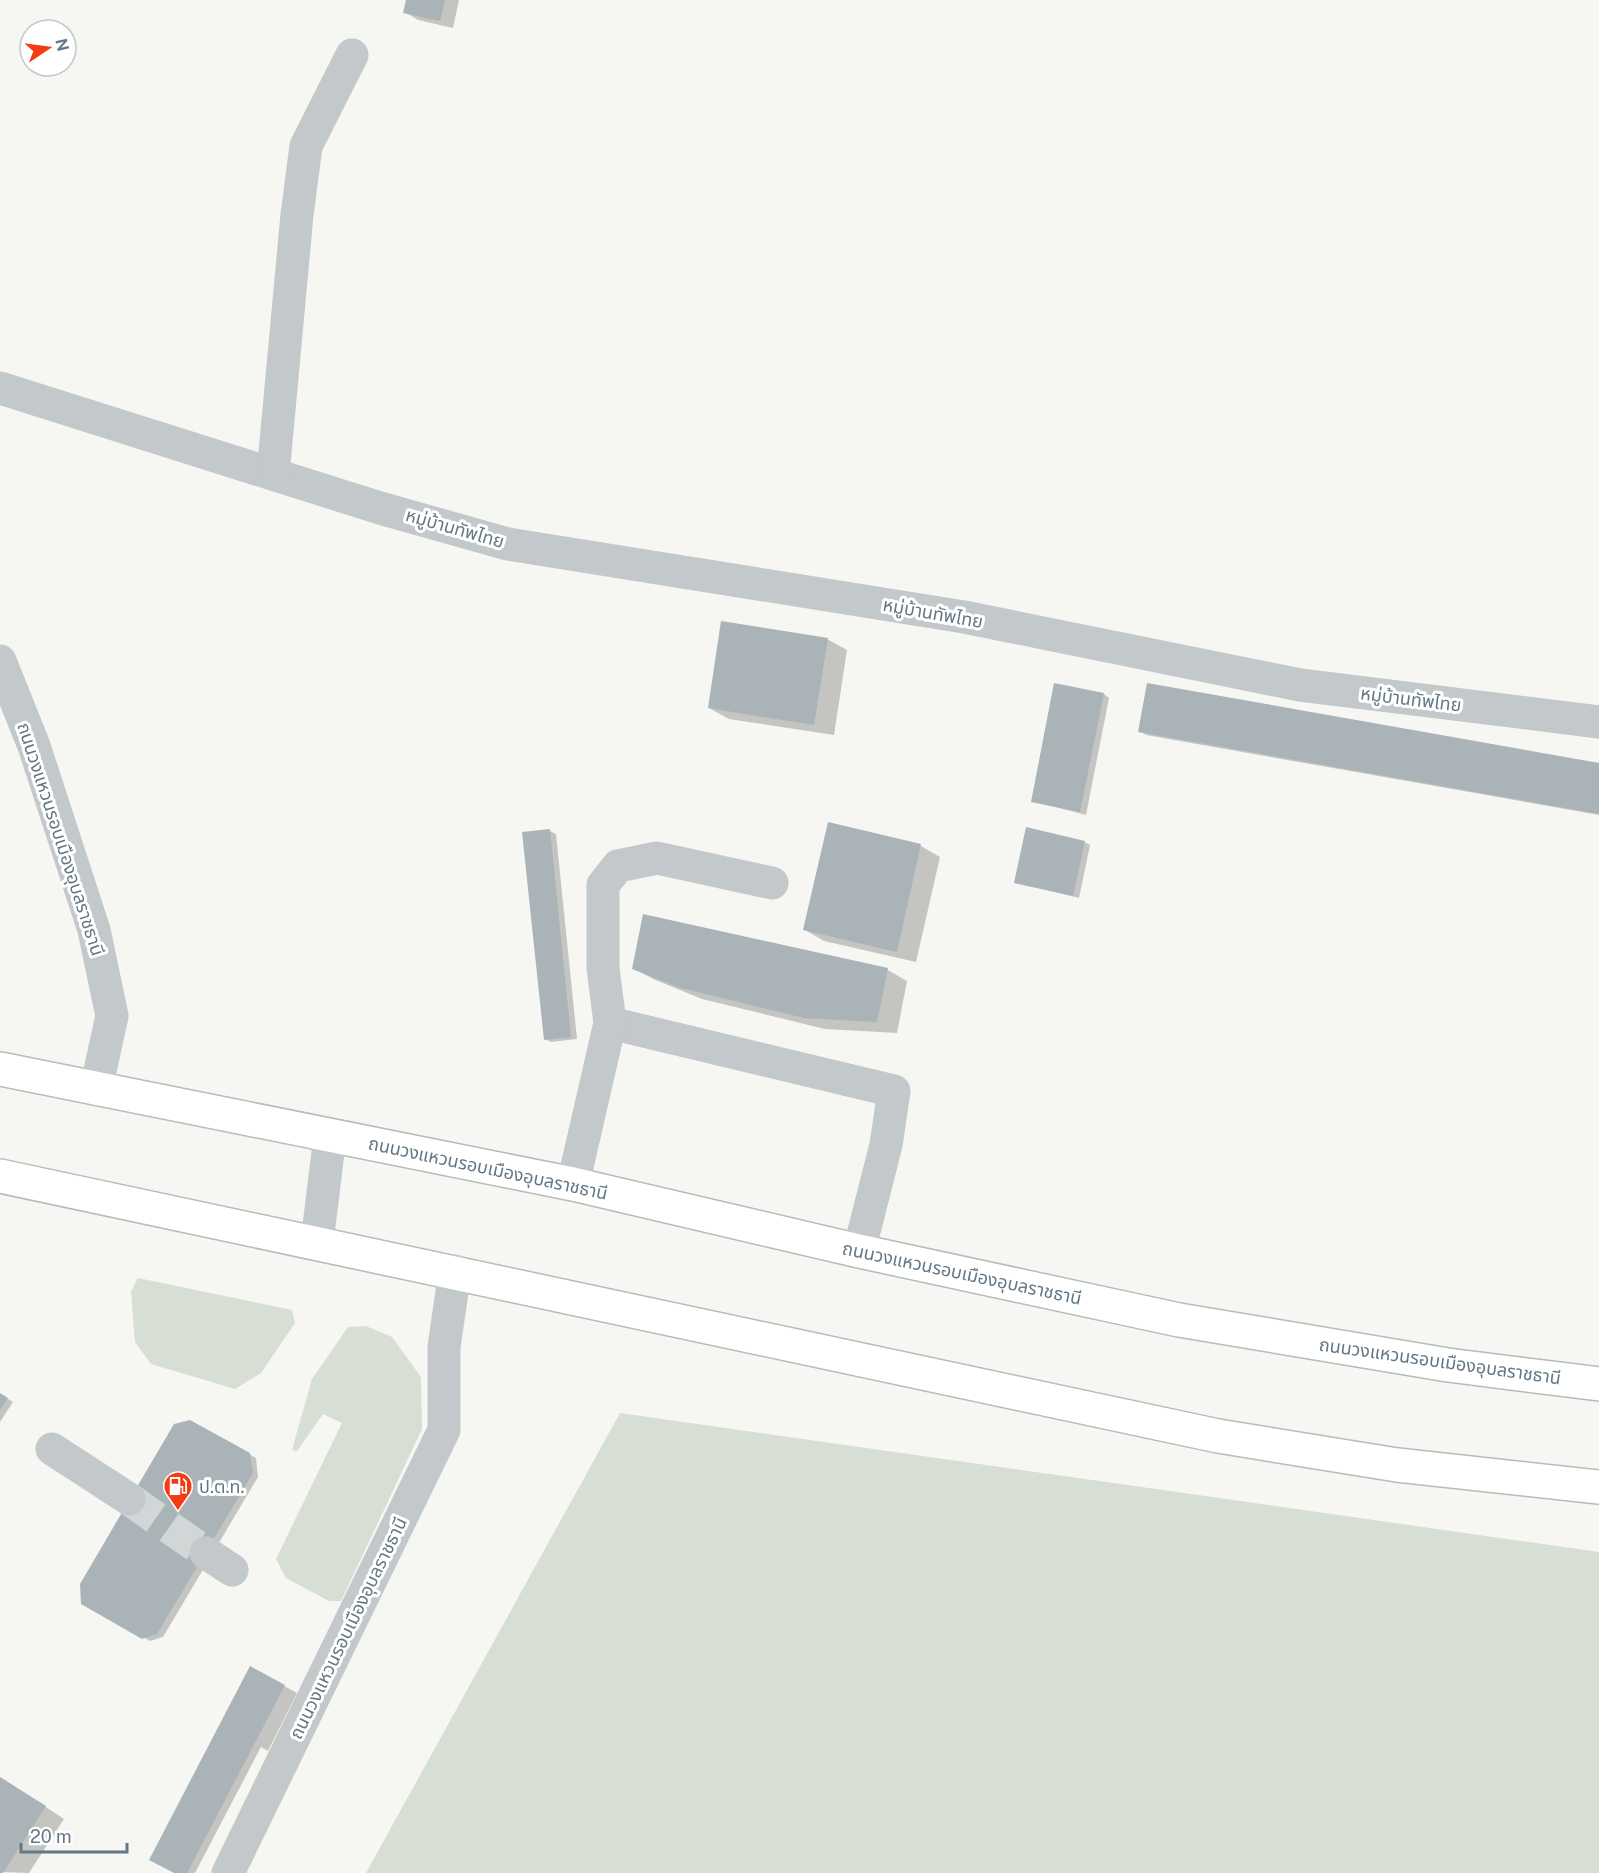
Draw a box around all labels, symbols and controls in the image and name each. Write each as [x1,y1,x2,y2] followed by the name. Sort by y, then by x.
[18,18,78,78] north arrow
[51,37,73,53] text: N
[403,504,507,554] street label: หมู่บ้านทัพไทย
[881,594,985,634] street label: หมู่บ้านทัพไทย
[1359,682,1463,718] street label: หมู่บ้านทัพไทย
[12,720,109,959] street label: ถนนวงแหวนรอบเมืองอุบลราชธานี
[366,1132,610,1205] street label: ถนนวงแหวนรอบเมืองอุบลราชธานี
[840,1237,1084,1310] street label: ถนนวงแหวนรอบเมืองอุบลราชธานี
[1318,1334,1562,1389] street label: ถนนวงแหวนรอบเมืองอุบลราชธานี
[162,1470,194,1512] fuel station icon: ป.ต.ท.
[199,1476,244,1497] place label: ป.ต.ท.
[285,1514,412,1743] street label: ถนนวงแหวนรอบเมืองอุบลราชธานี
[21,1816,128,1854] scale bar
[30,1826,72,1847] text: 20 m

